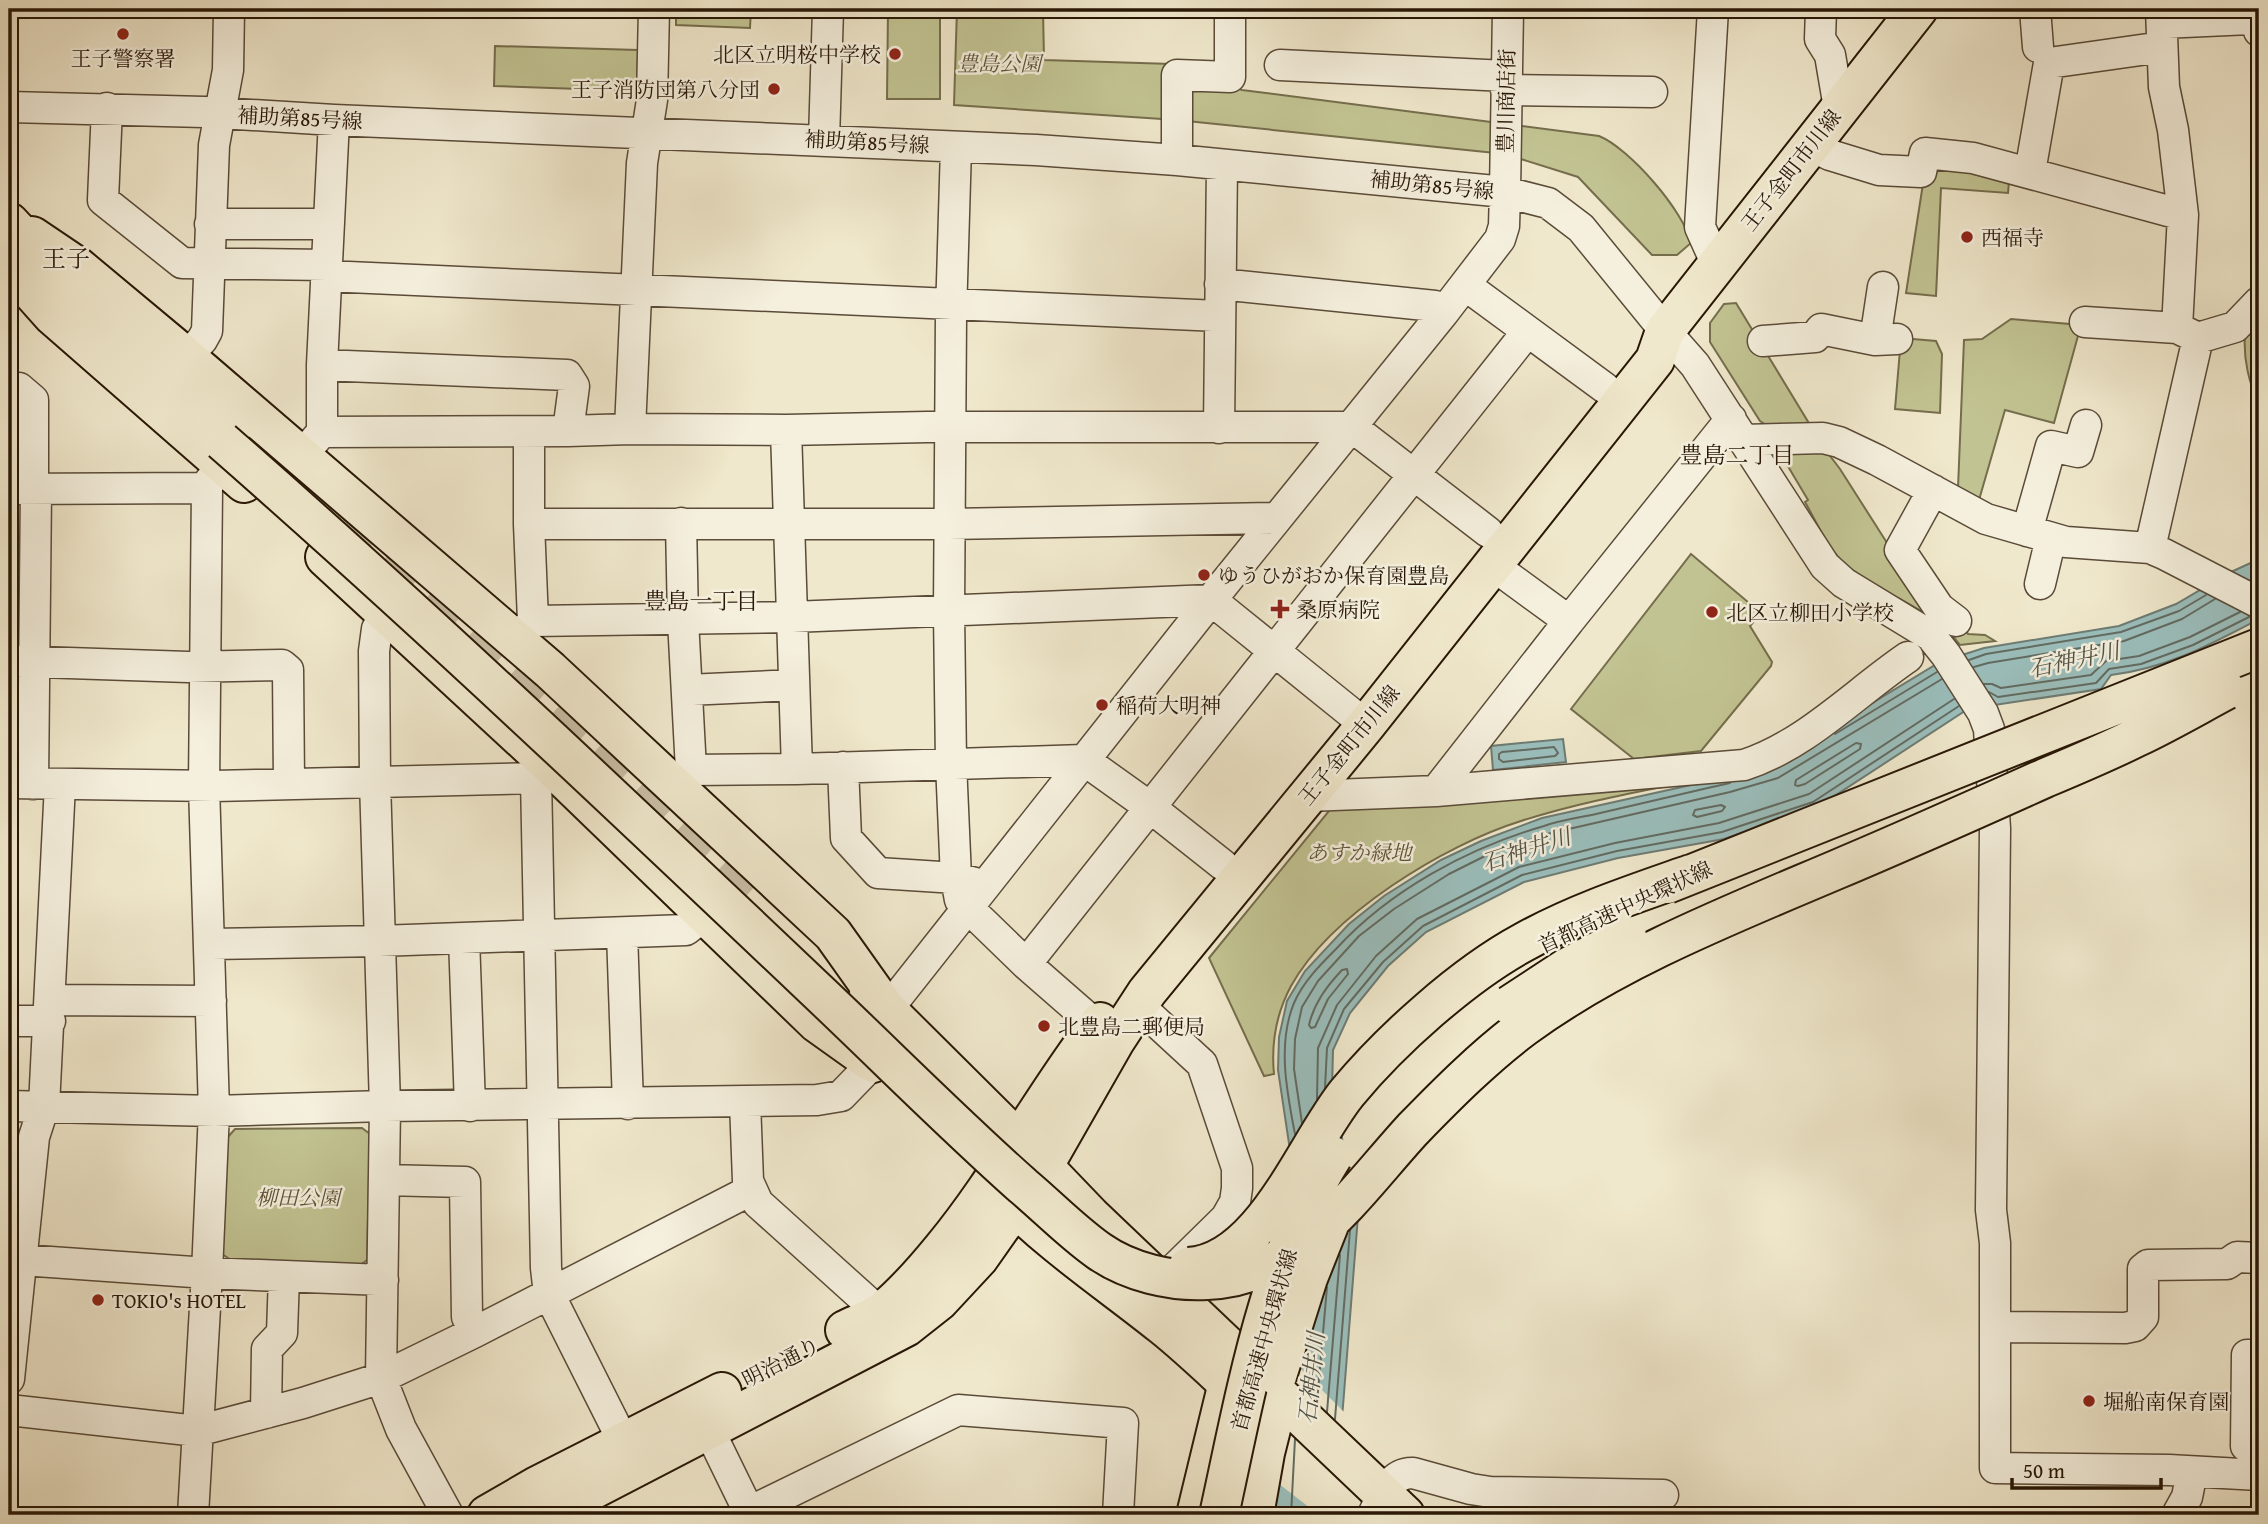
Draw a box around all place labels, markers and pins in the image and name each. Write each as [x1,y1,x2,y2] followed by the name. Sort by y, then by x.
[115,26,131,42] marker: 王子警察署
[713,39,881,70] place label: 北区立明桜中学校
[71,43,176,74] place label: 王子警察署
[887,46,903,62] marker: 北区立明桜中学校
[571,74,760,105] place label: 王子消防団第八分団
[766,81,782,97] marker: 王子消防団第八分団
[1981,222,2044,253] place label: 西福寺
[1959,229,1975,245] marker: 西福寺
[1218,560,1449,591] place label: ゆうひがおか保育園豊島
[1196,567,1212,583] marker: ゆうひがおか保育園豊島
[1296,594,1380,625] place label: 桑原病院
[1726,597,1894,628] place label: 北区立柳田小学校
[1270,599,1290,619] marker: 桑原病院
[1704,604,1720,620] marker: 北区立柳田小学校
[1116,690,1221,721] place label: 稲荷大明神
[1094,697,1110,713] marker: 稲荷大明神
[1058,1011,1205,1042] place label: 北豊島二郵便局
[1036,1018,1052,1034] marker: 北豊島二郵便局
[112,1285,246,1316] place label: TOKIO's HOTEL
[90,1292,106,1308] marker: TOKIO's HOTEL
[2103,1386,2229,1417] place label: 堀船南保育園
[2081,1393,2097,1409] marker: 堀船南保育園

